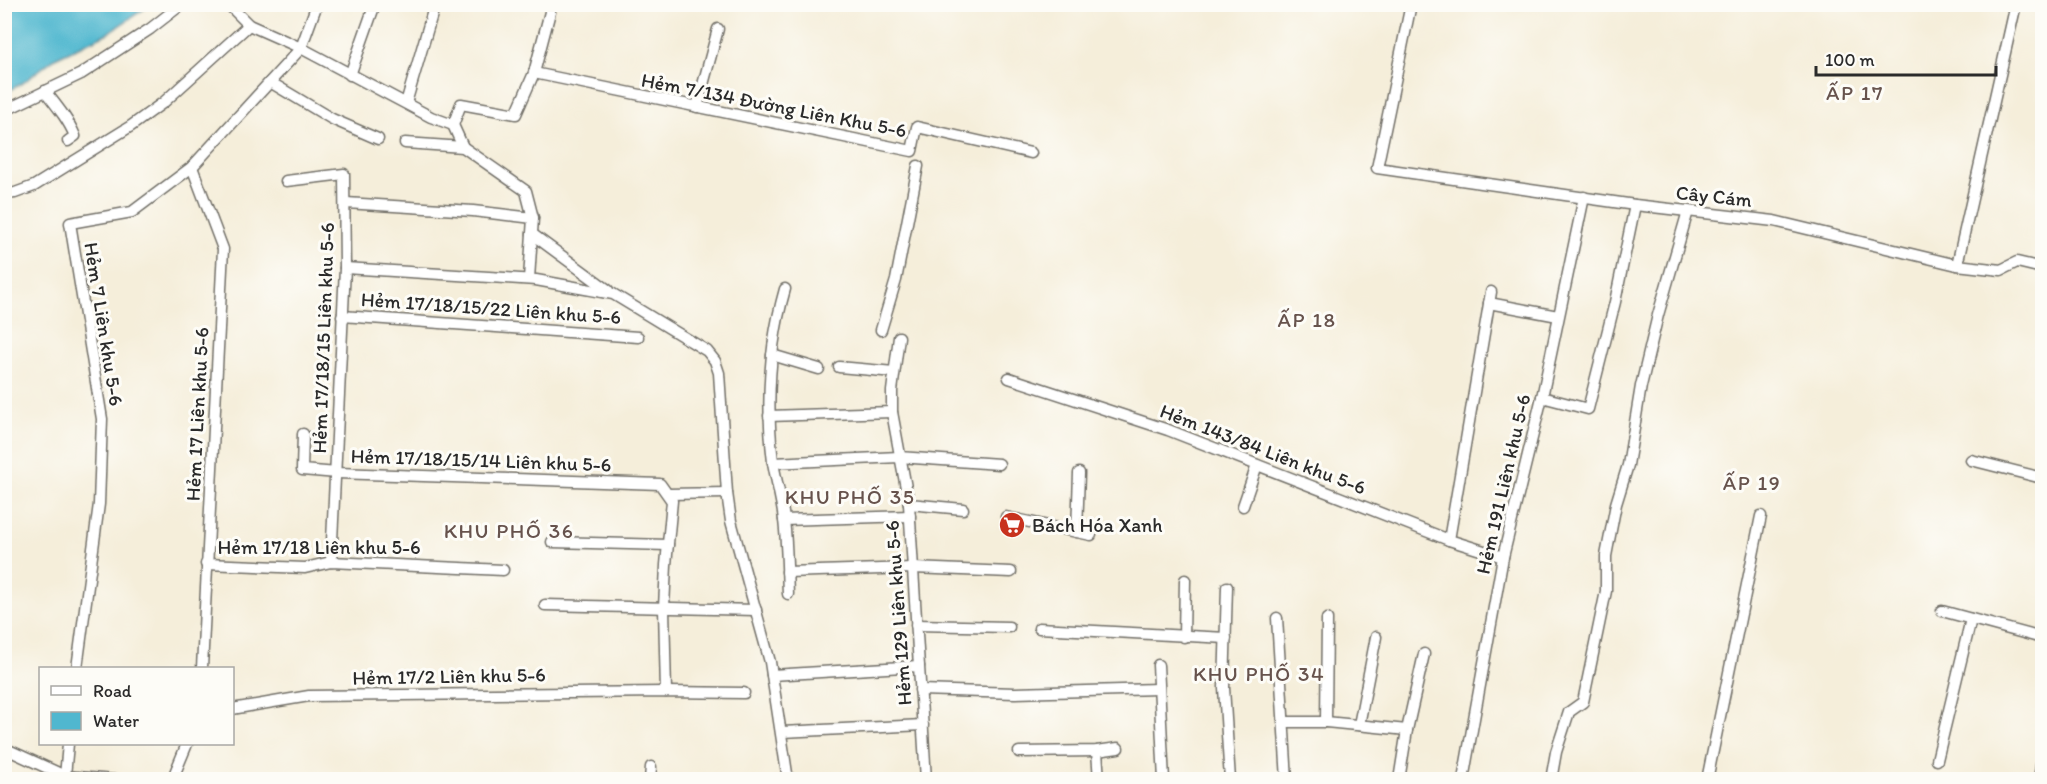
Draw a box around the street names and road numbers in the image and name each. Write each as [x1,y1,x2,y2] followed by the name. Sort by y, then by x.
[639,67,909,143] street label: Hẻm 7/134 Đường Liên Khu 5-6
[1675,180,1753,212] street label: Cây Cám
[307,222,339,454] street label: Hẻm 17/18/15 Liên khu 5-6
[79,241,129,407] street label: Hẻm 7 Liên khu 5-6
[360,287,622,329] street label: Hẻm 17/18/15/22 Liên khu 5-6
[180,326,214,502] street label: Hẻm 17 Liên khu 5-6
[1471,392,1535,576] street label: Hẻm 191 Liên khu 5-6
[1157,399,1369,499] street label: Hẻm 143/84 Liên khu 5-6
[350,443,612,477] street label: Hẻm 17/18/15/14 Liên khu 5-6
[880,520,916,706] street label: Hẻm 129 Liên khu 5-6
[218,535,420,559] street label: Hẻm 17/18 Liên khu 5-6
[352,662,546,690] street label: Hẻm 17/2 Liên khu 5-6

